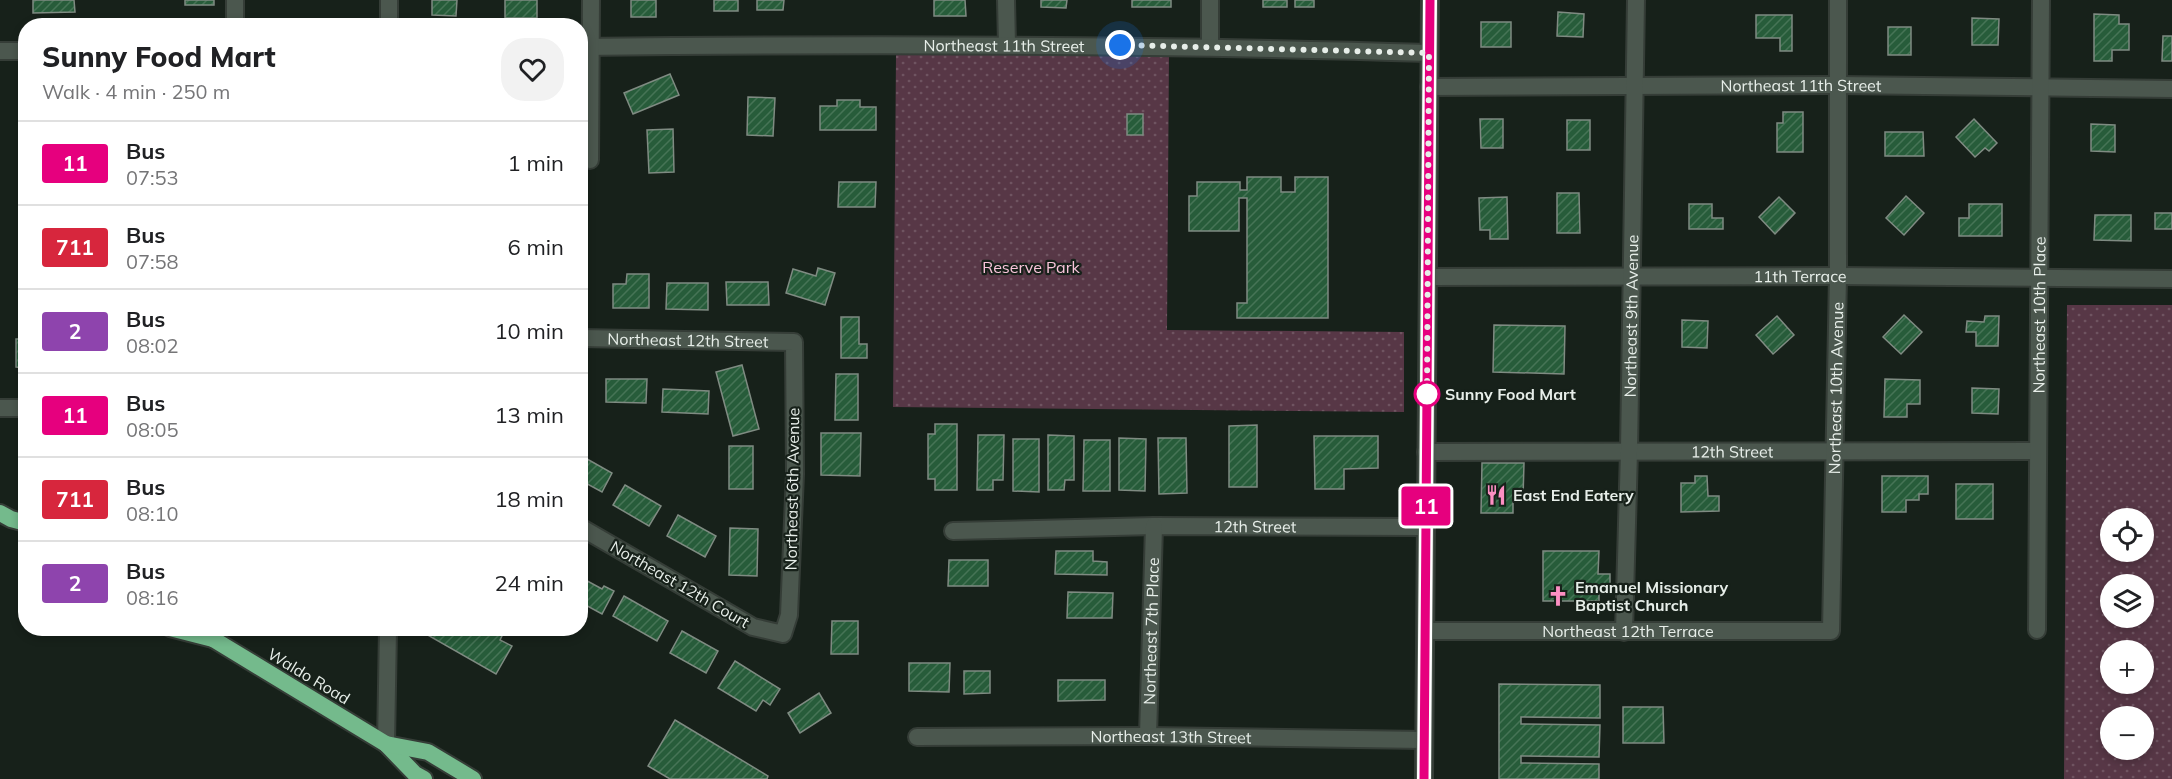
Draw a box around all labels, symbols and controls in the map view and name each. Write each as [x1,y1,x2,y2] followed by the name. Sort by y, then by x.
[1105,30,1135,60] your location
[923,35,1085,56] street label: Northeast 11th Street
[501,38,564,101] button: heart
[42,39,276,74] text: Sunny Food Mart
[1720,75,1882,96] street label: Northeast 11th Street
[42,79,230,104] text: Walk · 4 min · 250 m
[126,137,165,165] text: Bus
[508,149,564,177] text: 1 min
[62,150,88,176] text: 11
[126,165,179,190] text: 07:53
[126,221,165,249] text: Bus
[508,233,564,261] text: 6 min
[56,234,94,260] text: 711
[1620,234,1642,398] street label: Northeast 9th Avenue
[2029,236,2049,394] street label: Northeast 10th Place
[126,249,179,274] text: 07:58
[982,257,1080,277] park label: Reserve Park
[1753,266,1847,286] street label: 11th Terrace
[1824,302,1847,474] street label: Northeast 10th Avenue
[126,305,165,333] text: Bus
[494,317,564,345] text: 10 min
[69,318,81,344] text: 2
[607,329,769,352] street label: Northeast 12th Street
[126,333,179,358] text: 08:02
[1414,381,1440,407] marker: Sunny Food Mart
[1445,384,1576,404] place label: Sunny Food Mart
[126,389,165,417] text: Bus
[494,401,564,429] text: 13 min
[62,402,88,428] text: 11
[781,407,803,571] street label: Northeast 6th Avenue
[126,417,179,442] text: 08:05
[1691,441,1774,462] street label: 12th Street
[126,473,165,501] text: Bus
[1484,483,1508,507] restaurant icon: East End Eatery
[494,485,564,513] text: 18 min
[1513,485,1634,505] place label: East End Eatery
[56,486,94,512] text: 711
[1399,486,1453,526] line badge: 11
[1413,493,1439,519] text: 11
[126,501,179,526] text: 08:10
[2100,508,2154,760] map controls
[2100,508,2154,562] button: locate
[1214,516,1297,537] street label: 12th Street
[607,536,753,632] street label: Northeast 12th Court
[126,557,165,585] text: Bus
[1139,557,1163,705] street label: Northeast 7th Place
[494,569,564,597] text: 24 min
[69,570,81,596] text: 2
[2100,574,2154,628] button: layers
[1575,577,1728,615] place label: Emanuel Missionary Baptist Church
[1546,584,1570,608] church icon: Emanuel Missionary Baptist Church
[126,585,179,610] text: 08:16
[1542,621,1714,641] street label: Northeast 12th Terrace
[2100,640,2154,694] button: +
[264,644,354,708] street label: Waldo Road
[2100,706,2154,760] button: −
[1090,726,1252,748] street label: Northeast 13th Street

